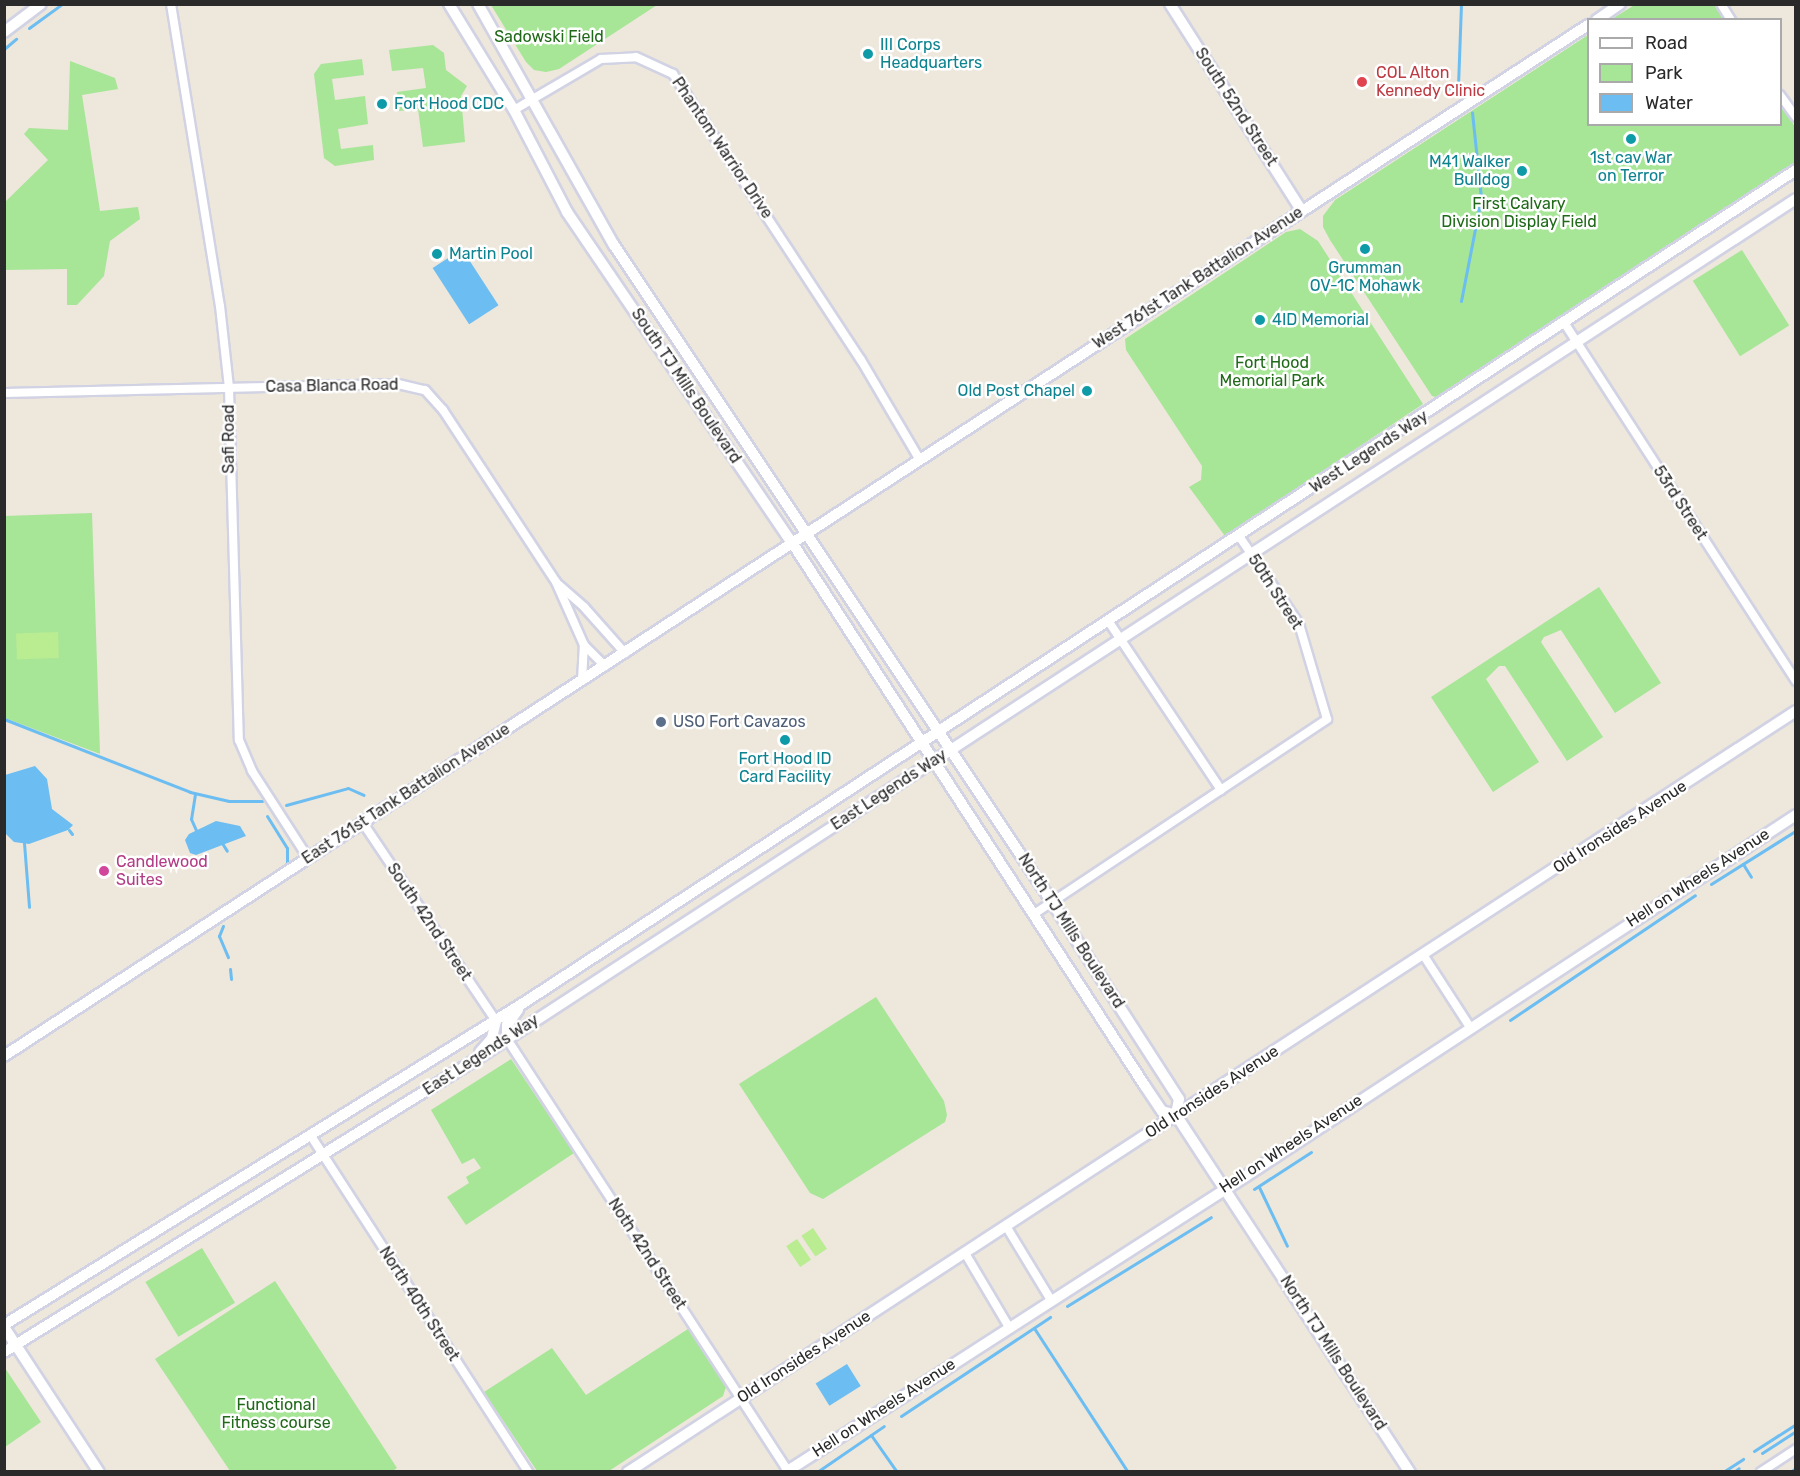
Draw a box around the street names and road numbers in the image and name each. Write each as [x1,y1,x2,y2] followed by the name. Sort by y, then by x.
[1191,44,1281,170] street label: South 52nd Street
[667,73,777,223] street label: Phantom Warrior Drive
[1089,202,1307,354] street label: West 761st Tank Battalion Avenue
[627,305,745,467] street label: South TJ Mills Boulevard
[265,375,399,397] street label: Casa Blanca Road
[219,404,239,474] street label: Safi Road
[1306,407,1432,497] street label: West Legends Way
[1649,462,1711,544] street label: 53rd Street
[1244,551,1306,633] street label: 50th Street
[298,719,514,869] street label: East 761st Tank Battalion Avenue
[827,745,951,835] street label: East Legends Way
[1549,776,1691,878] street label: Old Ironsides Avenue
[1623,824,1773,932] street label: Hell on Wheels Avenue
[1014,850,1128,1012] street label: North TJ Mills Boulevard
[383,860,475,984] street label: South 42nd Street
[419,1010,543,1100] street label: East Legends Way
[1141,1041,1283,1143] street label: Old Ironsides Avenue
[1216,1090,1366,1198] street label: Hell on Wheels Avenue
[604,1195,690,1313] street label: Noth 42nd Street
[375,1243,463,1365] street label: North 40th Street
[1276,1272,1390,1434] street label: North TJ Mills Boulevard
[733,1306,875,1408] street label: Old Ironsides Avenue
[809,1354,959,1462] street label: Hell on Wheels Avenue

